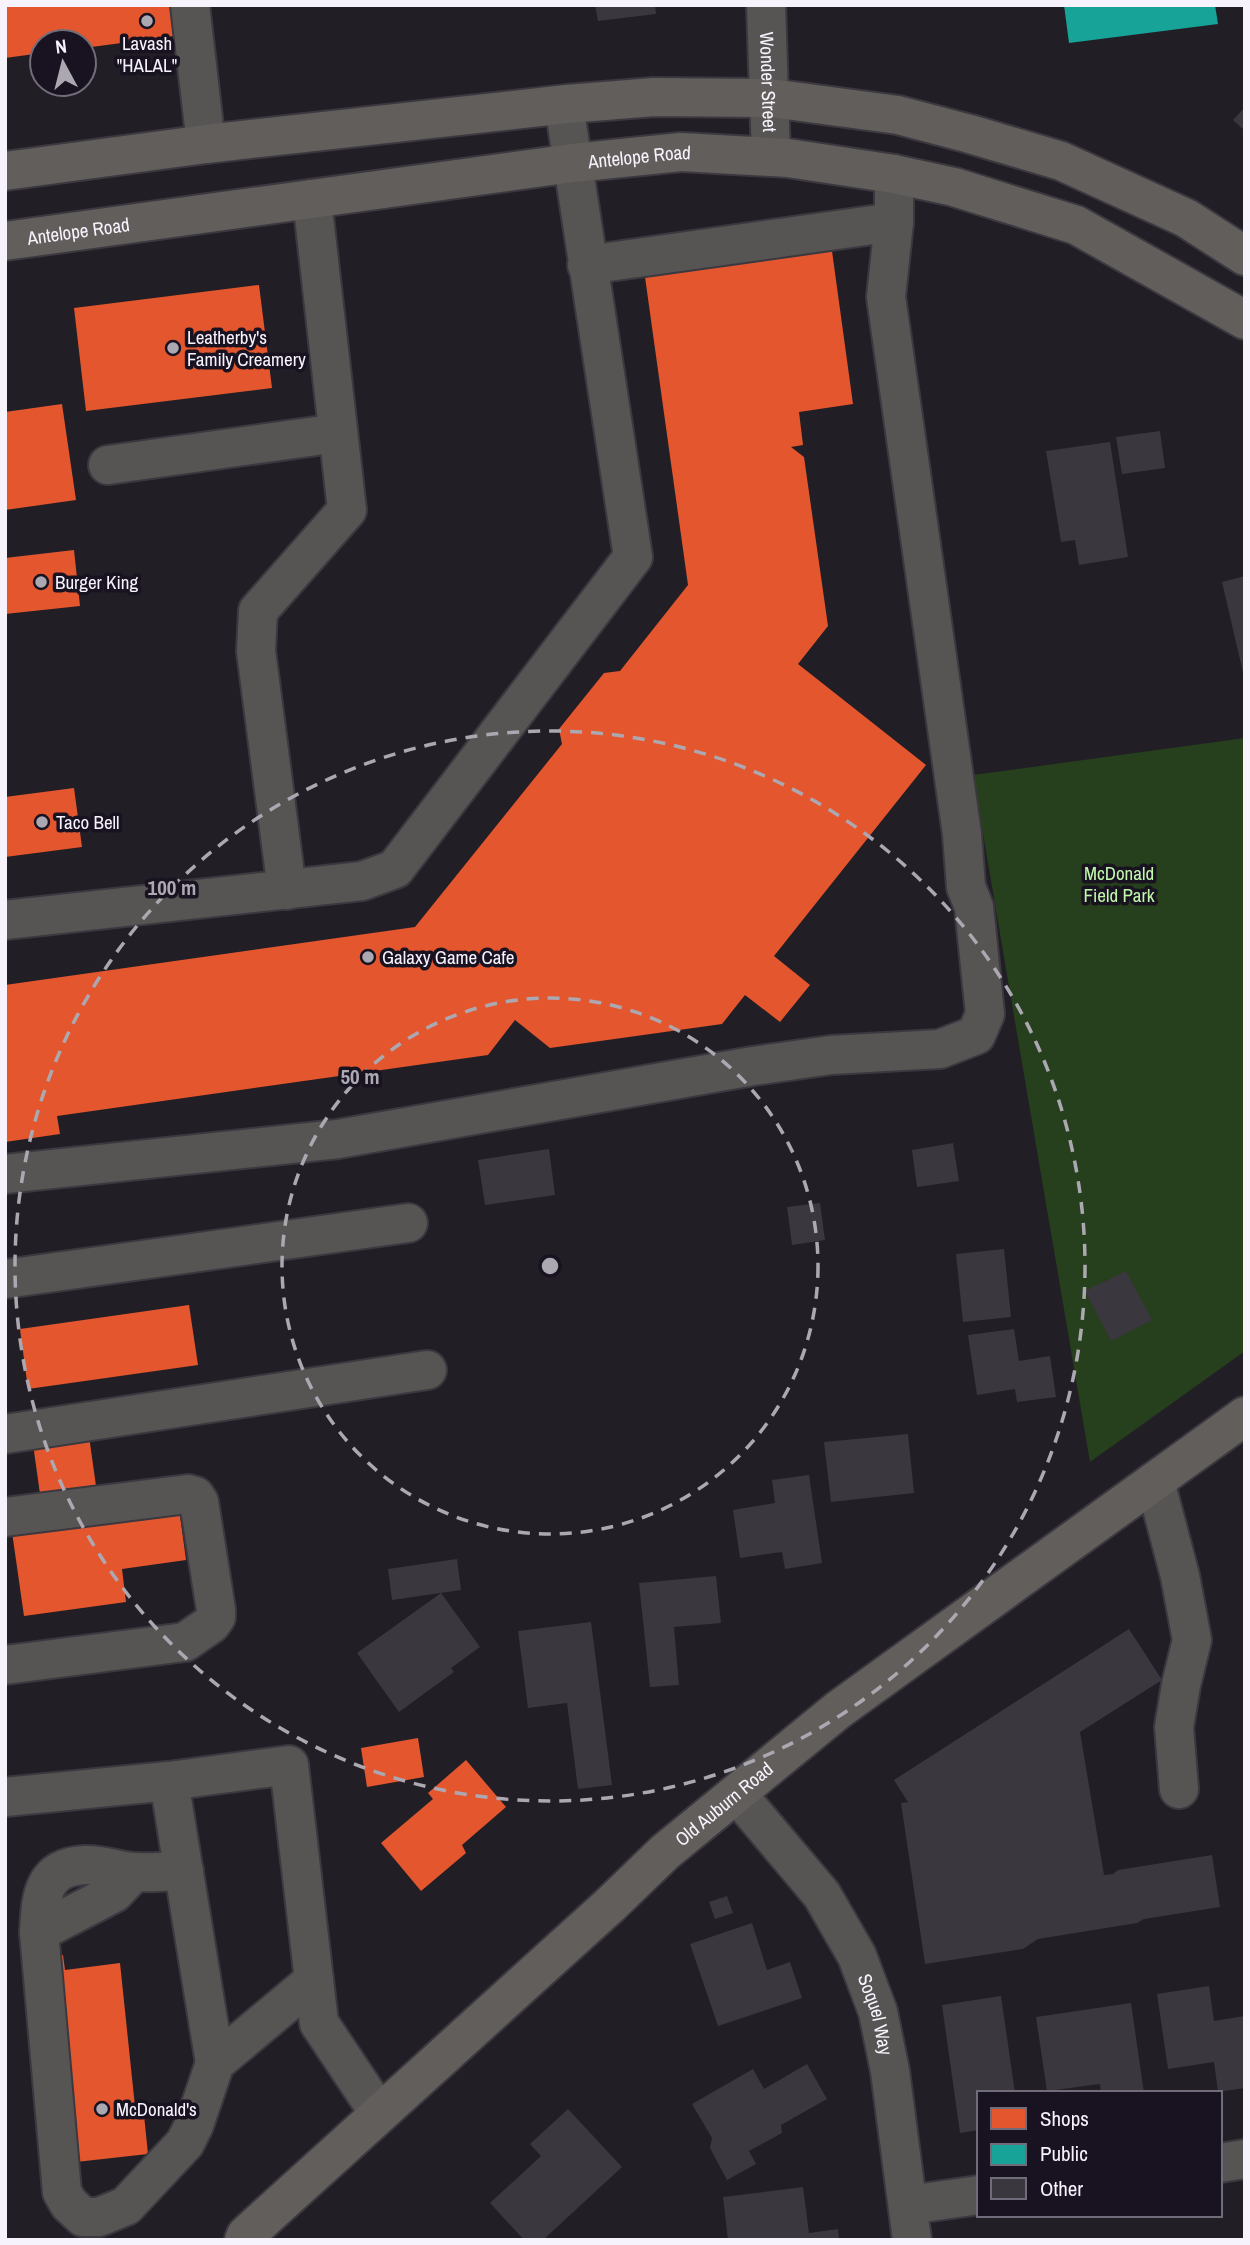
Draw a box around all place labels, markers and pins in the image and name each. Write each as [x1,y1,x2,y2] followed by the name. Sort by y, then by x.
[139,13,155,29] marker: Lavash "HALAL"
[117,30,177,78] place label: Lavash "HALAL"
[187,324,306,372] place label: Leatherby's Family Creamery
[165,340,181,356] marker: Leatherby's Family Creamery
[55,569,138,595] place label: Burger King
[33,574,49,590] marker: Burger King
[56,809,120,835] place label: Taco Bell
[34,814,50,830] marker: Taco Bell
[382,944,515,970] place label: Galaxy Game Cafe
[360,949,376,965] marker: Galaxy Game Cafe
[538,1254,562,1278] centre of rings
[116,2096,197,2122] place label: McDonald's
[94,2101,110,2117] marker: McDonald's

